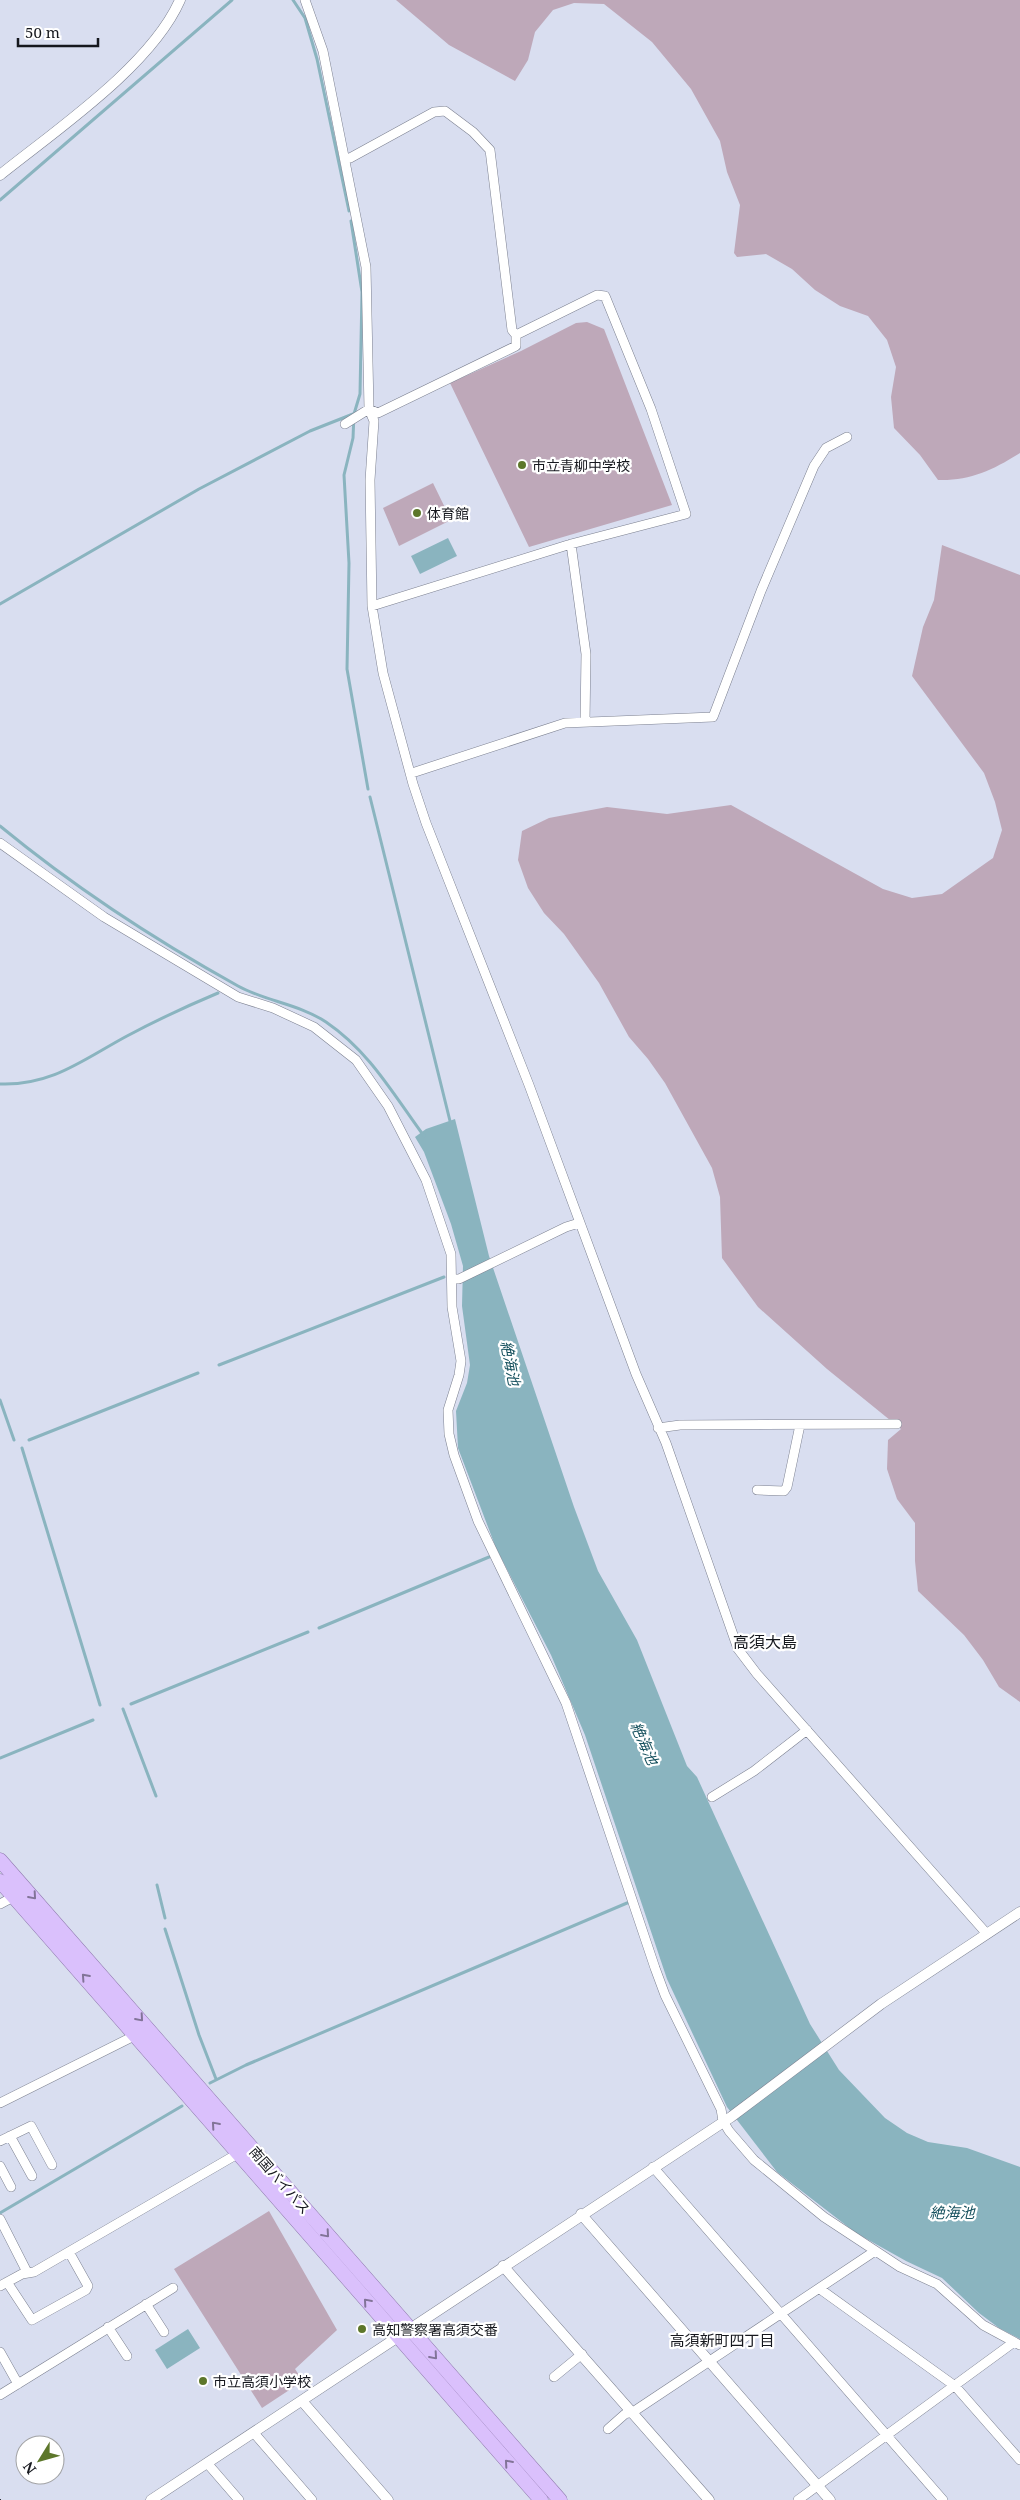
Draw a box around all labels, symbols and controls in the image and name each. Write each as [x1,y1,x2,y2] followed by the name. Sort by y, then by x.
[18,15,98,47] scale bar
[25,22,60,42] text: 50 m
[532,456,630,475] place label: 市立青柳中学校
[516,459,528,471] marker: 市立青柳中学校
[427,504,469,523] place label: 体育館
[411,507,423,519] marker: 体育館
[497,1339,525,1389] water label: 絶海池
[733,1631,797,1653] district label: 高須大島
[627,1718,664,1769] water label: 絶海池
[27,1891,36,1900] one-way arrow
[82,1973,91,1982] one-way arrow
[134,2013,143,2022] one-way arrow
[212,2122,221,2131] one-way arrow
[245,2142,315,2218] street label: 南国バイパス
[929,2202,976,2222] water label: 絶海池
[321,2228,330,2237] one-way arrow
[363,2298,372,2307] one-way arrow
[372,2320,498,2339] place label: 高知警察署高須交番
[356,2323,368,2335] marker: 高知警察署高須交番
[669,2330,775,2350] district label: 高須新町四丁目
[428,2350,437,2359] one-way arrow
[213,2372,311,2391] place label: 市立高須小学校
[197,2375,209,2387] marker: 市立高須小学校
[15,2435,65,2485] north arrow
[18,2458,40,2478] text: N
[505,2460,514,2469] one-way arrow

